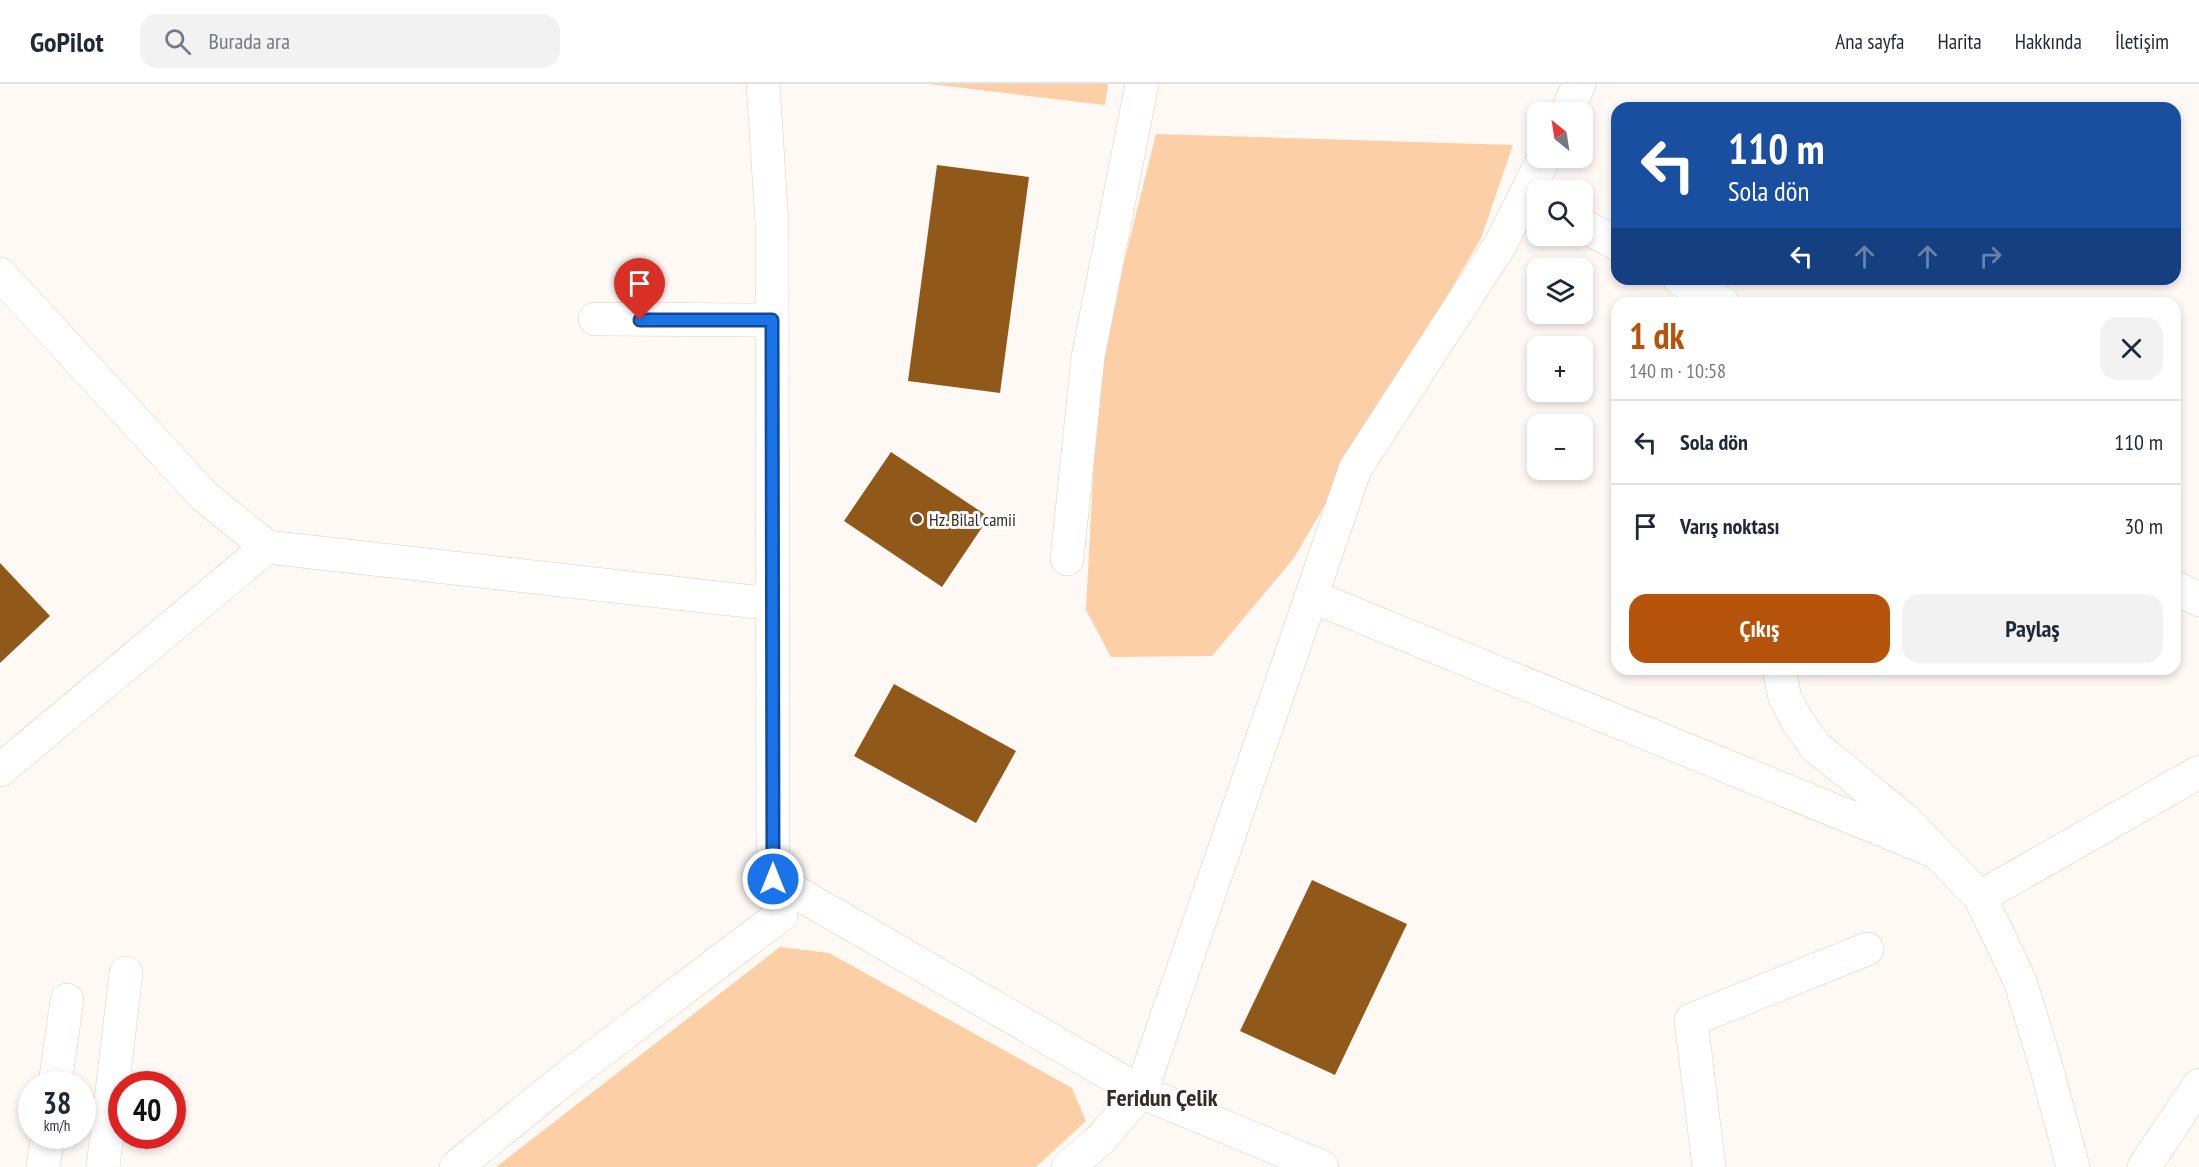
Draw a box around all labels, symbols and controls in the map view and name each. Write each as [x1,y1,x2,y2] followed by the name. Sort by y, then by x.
[140,14,560,68] search box
[30,23,104,60] text: GoPilot
[161,25,194,58] icon: search
[209,27,290,55] text: Burada ara
[1835,28,1904,55] text: Ana sayfa
[1937,28,1982,55] text: Harita
[2015,28,2082,55] text: Hakkında
[2115,28,2169,55] text: İletişim
[1527,102,1593,168] north arrow
[1527,102,1593,480] map controls
[1728,121,1825,176] text: 110 m
[1629,126,1707,204] icon: left
[1728,174,1809,208] text: Sola dön
[1527,180,1593,246] button: search
[1785,240,1818,273] icon: left
[1848,240,1881,273] icon: ahead
[1911,240,1944,273] icon: ahead
[1974,240,2007,273] icon: right
[614,258,665,320] pin
[1527,258,1593,324] button: layers
[623,267,656,300] icon: arrive
[1629,312,1684,359] text: 1 dk
[2100,317,2163,380] button: close
[1527,336,1593,402] button: +
[1629,358,1726,384] text: 140 m · 10:58
[1527,414,1593,480] button: −
[1629,426,1662,459] icon: left
[1680,428,1748,456] text: Sola dön
[2114,428,2163,456] text: 110 m
[929,508,1016,531] place label: Hz. Bilal camii
[1629,510,1662,543] icon: arrive
[910,512,924,526] marker: Hz. Bilal camii
[1680,512,1780,540] text: Varış noktası
[2124,512,2163,540] text: 30 m
[1629,594,1890,663] button: Çıkış
[1902,594,2163,663] button: Paylaş
[741,847,805,911] position arrow
[108,1071,186,1149] speed limit sign: 40
[1106,1082,1218,1113] district label: Feridun Çelik
[43,1083,71,1122] text: 38
[44,1116,70,1135] text: km/h

